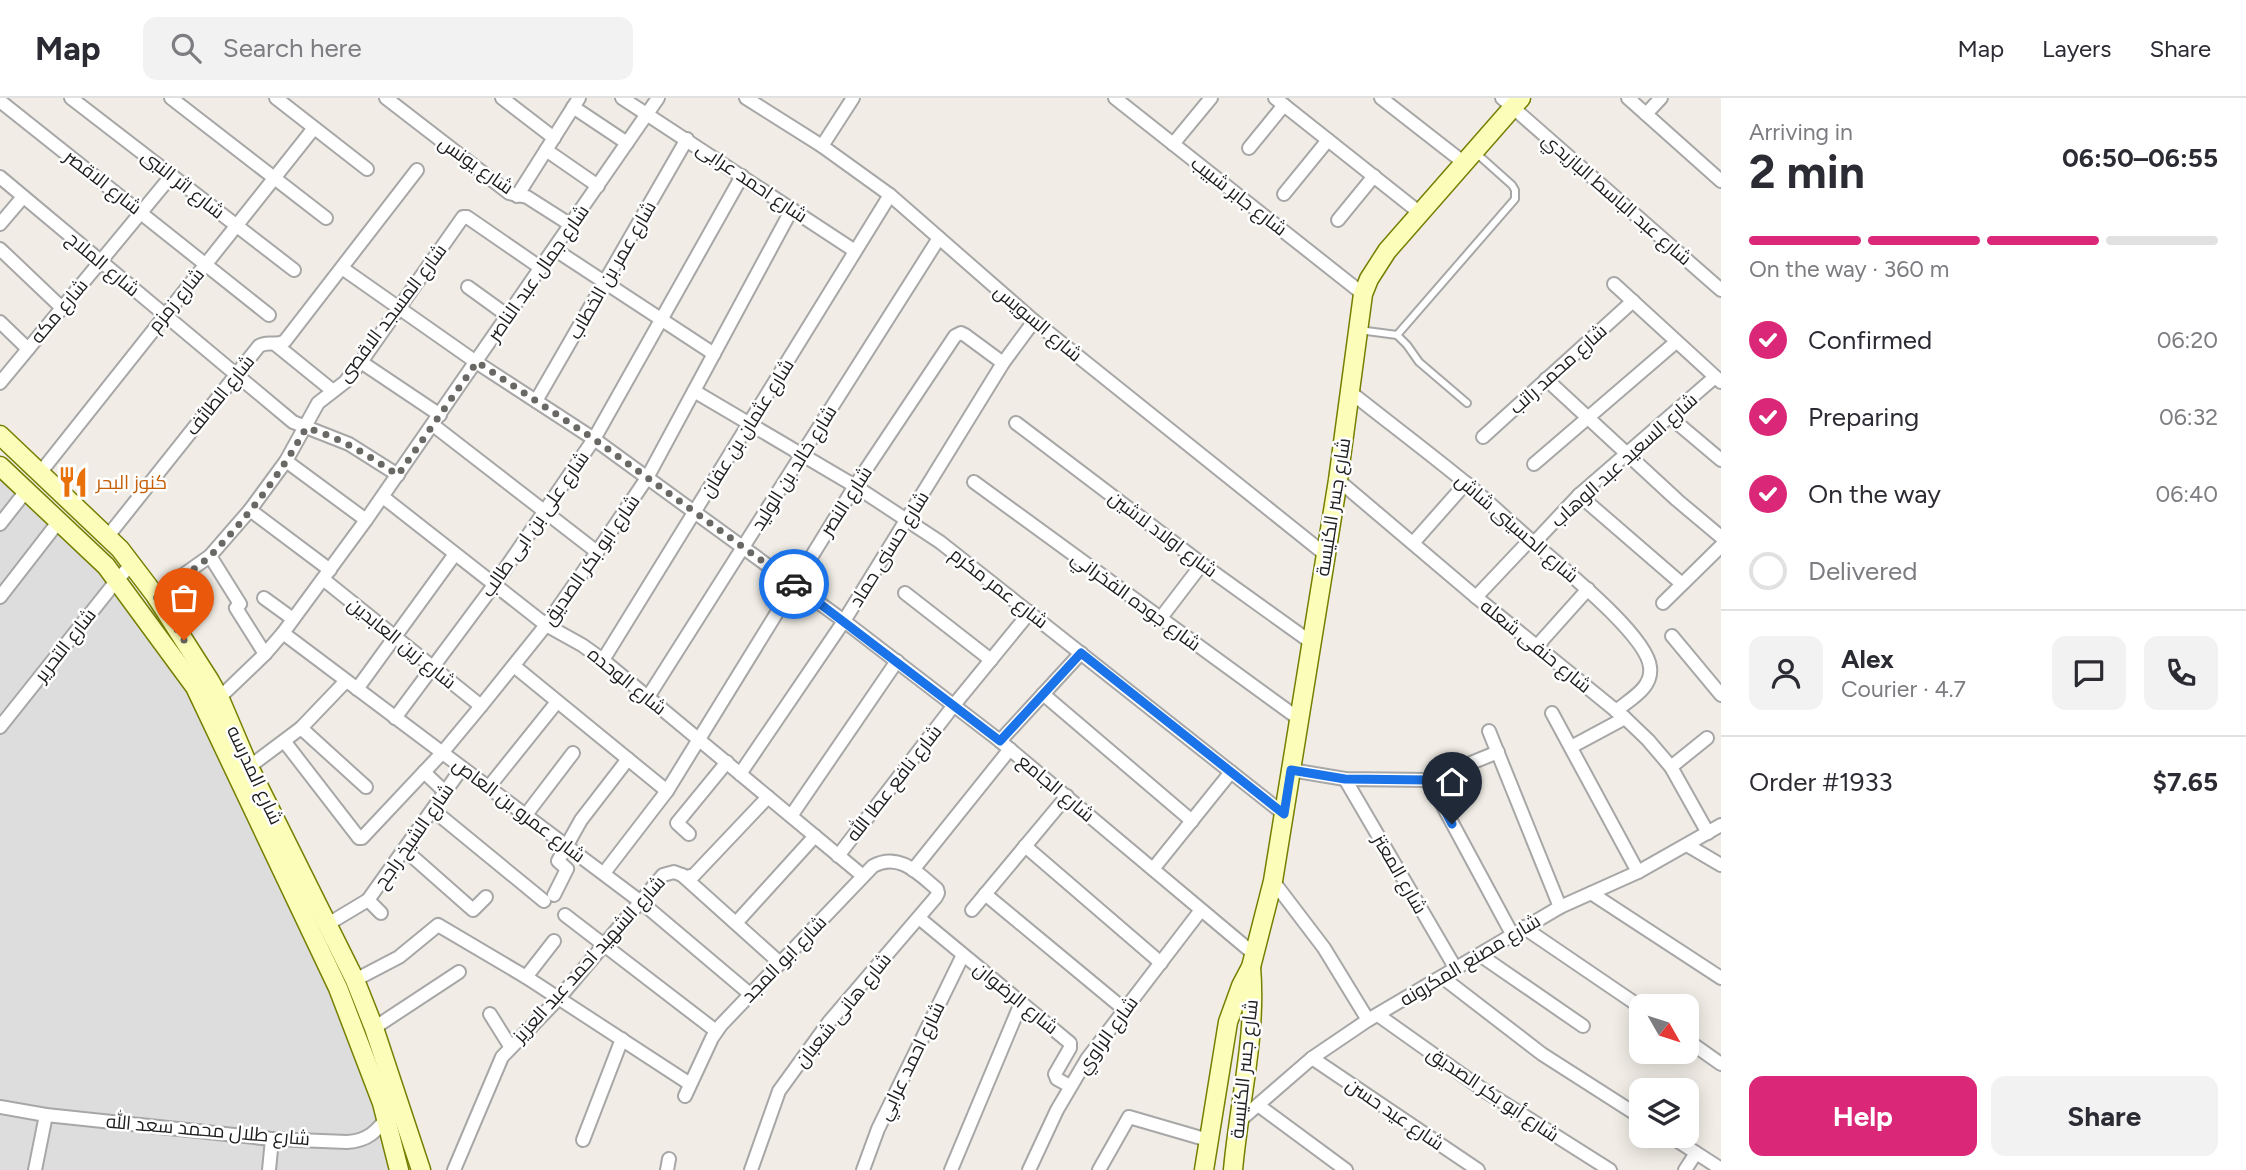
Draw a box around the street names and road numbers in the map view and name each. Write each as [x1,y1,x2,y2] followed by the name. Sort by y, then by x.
[1536,128,1696,272] street label: شارع عبد الباسط البازيدي
[433,131,518,201] street label: شارع يونس
[691,136,812,229] street label: شارع احمد عرابى
[58,144,146,221] street label: شارع الاقصر
[136,144,229,225] street label: شارع اثر النبى
[1185,151,1292,242] street label: شارع جابر شبيب
[563,197,663,344] street label: شارع عمر بن الخطاب
[482,200,595,348] street label: شارع جمال عبد الناصر
[60,227,144,303] street label: شارع الملاح
[333,239,453,388] street label: شارع المسجد الاقصى
[143,263,210,338] street label: شارع زمزم
[25,274,94,349] street label: شارع مكه
[988,280,1087,368] street label: شارع السويس
[1504,319,1613,420] street label: شارع محمد راتب
[181,350,261,441] street label: شارع الطائف
[695,355,801,502] street label: شارع عثمان بن عفان
[1546,388,1703,533] street label: شارع السعيد عبد الوهاب
[746,401,843,536] street label: شارع خالد بن الوليد
[1311,436,1357,578] street label: شارع جسر الكنيسة
[476,447,596,602] street label: شارع على بن ابى طالب
[814,462,879,542] street label: شارع النصر
[1450,468,1583,589] street label: شارع الحسينى شاش
[1103,486,1222,584] street label: شارع اولاد لاشين
[844,487,936,612] street label: شارع حسنى حماد
[537,490,646,631] street label: شارع ابو بكر الصديق
[944,543,1053,635] street label: شارع عمر مكرم
[1065,546,1205,658] street label: شارع جوده الفخراني
[342,592,461,695] street label: شارع زين العابدين
[1475,594,1596,699] street label: شارع حنفى شعله
[29,604,102,688] street label: شارع التحرير
[582,642,671,721] street label: شارع الوحده
[841,720,948,847] street label: شارع نافع عطا الله
[220,722,288,829] street label: شارع المدرسه
[1012,749,1099,828] street label: شارع الجامع
[447,753,590,869] street label: شارع عمرو بن العاص
[369,779,460,894] street label: شارع الشيخ راجح
[1366,829,1432,919] street label: شارع المعتز
[507,871,672,1049] street label: شارع الشهيد احمد عبد العزيز
[1396,909,1546,1013] street label: شارع مصنع المكرونه
[737,911,833,1009] street label: شارع ابو المجد
[790,948,898,1073] street label: شارع هانى شعبان
[968,957,1063,1041] street label: شارع الرضوان
[1071,992,1145,1080] street label: شارع الراوي
[872,998,952,1125] street label: شارع احمد عرابي
[1225,998,1265,1140] street label: شارع جسر الكنيسة
[1422,1041,1563,1148] street label: شارع أبو بكر الصديق
[1341,1073,1448,1157] street label: شارع عيد حسن
[105,1109,311,1152] street label: شارع طلال محمد سعد الله

